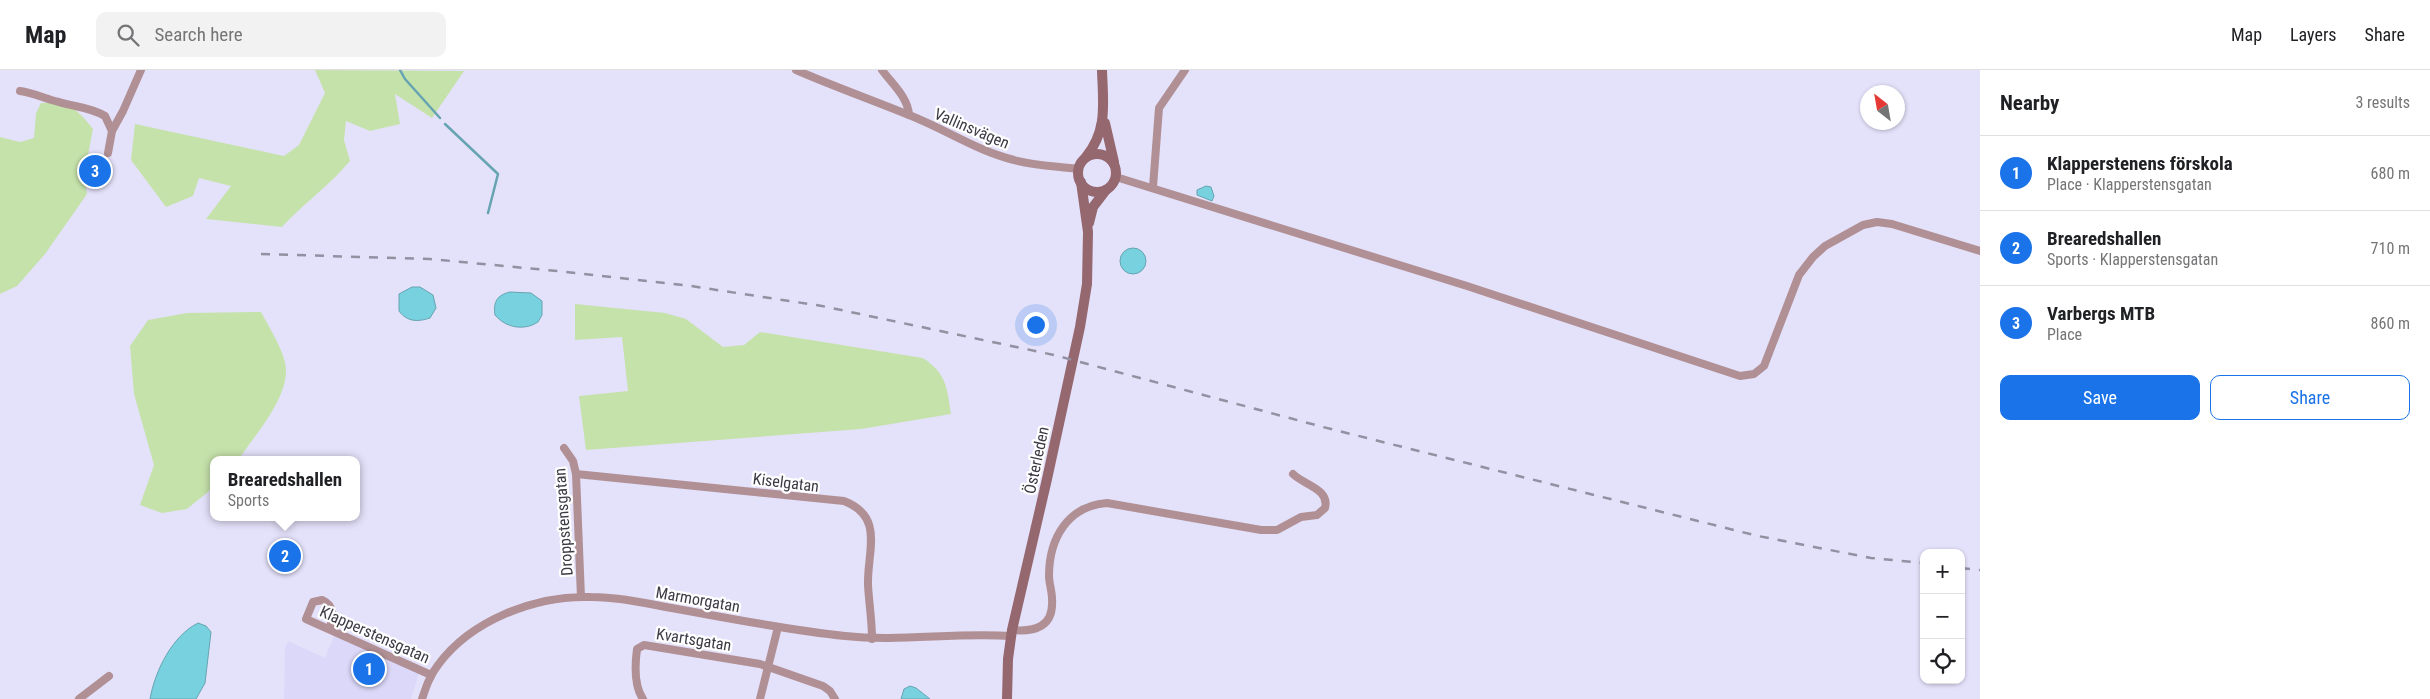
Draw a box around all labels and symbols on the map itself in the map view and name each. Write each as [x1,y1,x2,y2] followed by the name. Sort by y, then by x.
[1860,85,1905,130] north arrow
[931,104,1012,153] street label: Vallinsvägen
[79,152,111,190] pin: 3
[1023,312,1049,338] your location
[1020,425,1053,496] street label: Österleden
[550,467,577,576] street label: Droppstensgatan
[752,469,820,496] street label: Kiselgatan
[269,537,301,575] pin: 2
[654,583,741,616] street label: Marmorgatan
[317,602,433,667] street label: Klapperstensgatan
[655,624,733,655] street label: Kvartsgatan
[353,650,385,688] pin: 1

